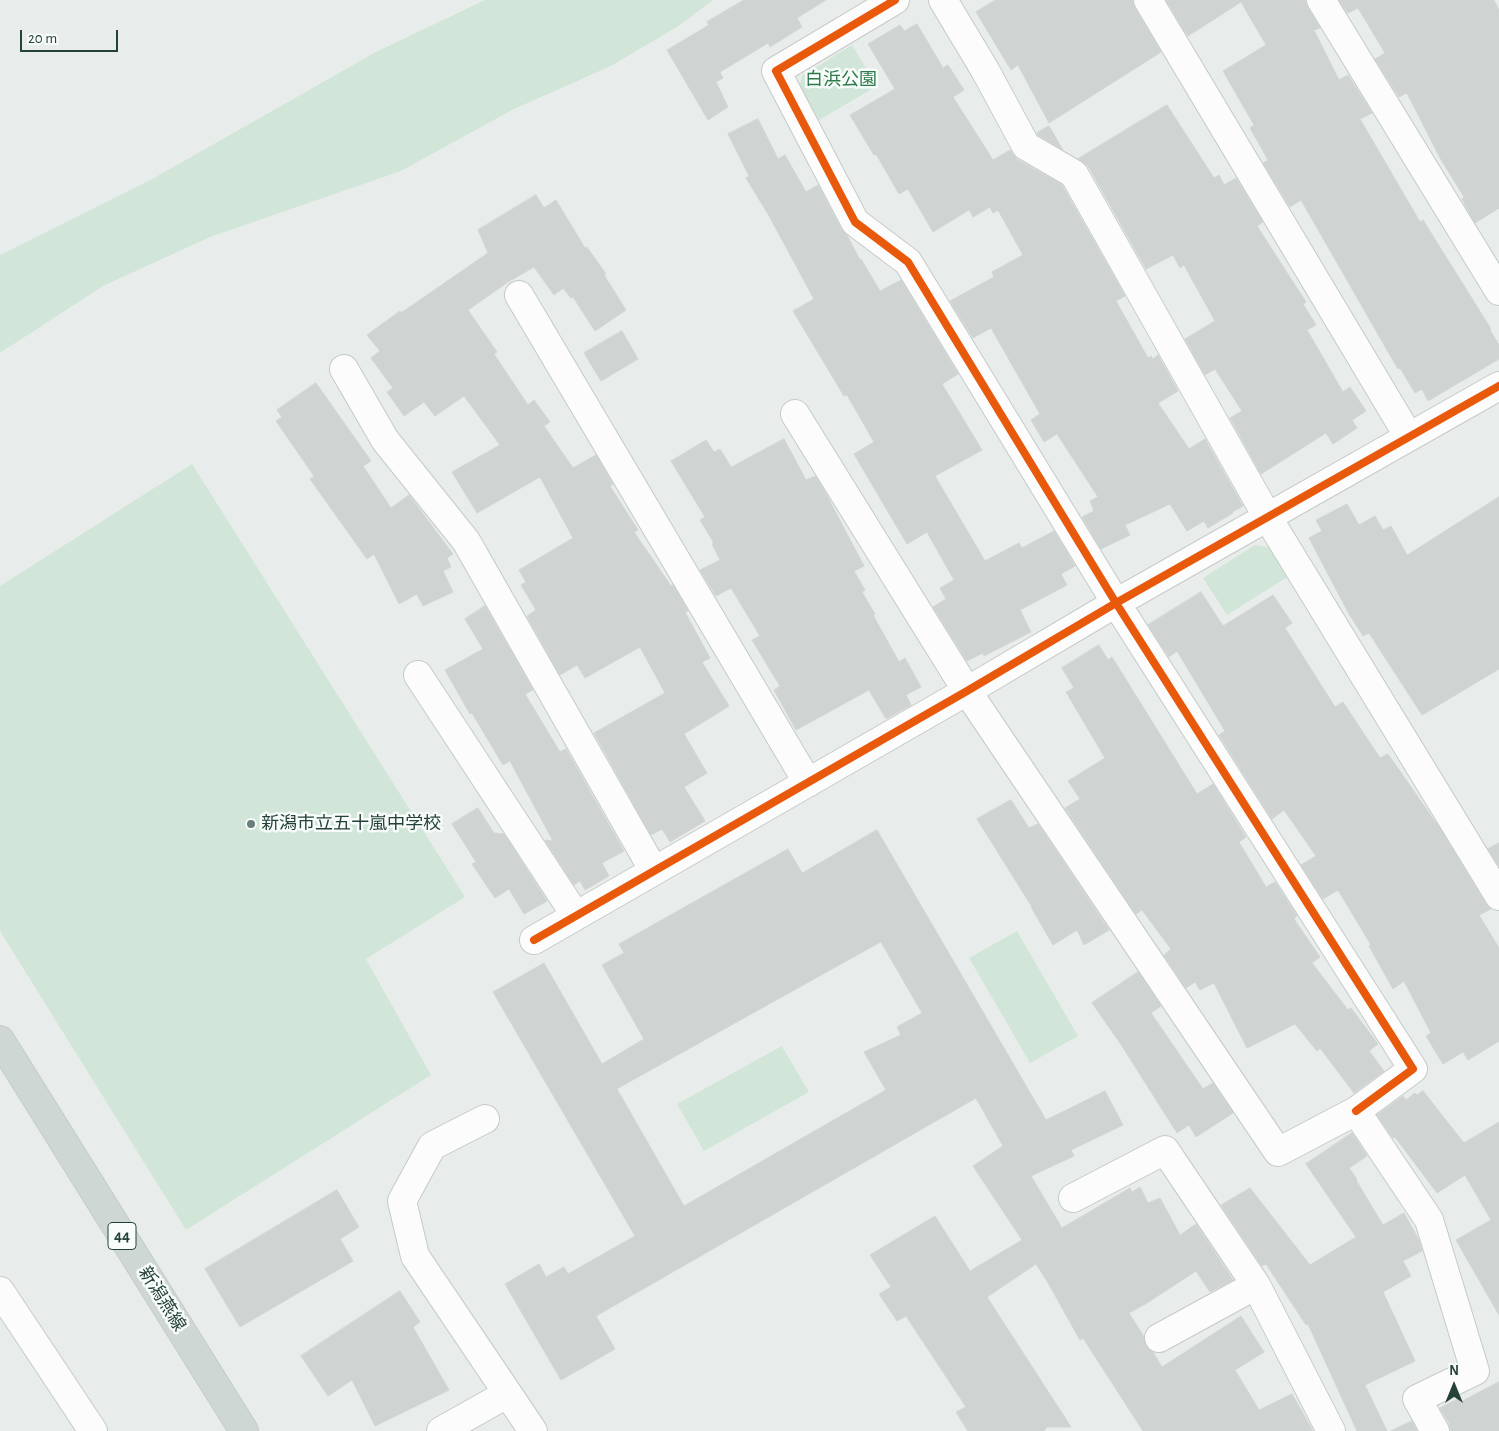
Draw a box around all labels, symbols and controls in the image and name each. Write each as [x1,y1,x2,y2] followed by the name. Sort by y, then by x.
[22,20,120,52] scale bar
[28,31,57,46] text: 20 m
[805,69,877,91] park label: 白浜公園
[261,813,441,835] place label: 新潟市立五十嵐中学校
[245,818,257,830] marker: 新潟市立五十嵐中学校
[108,1222,136,1250] road number: 44
[134,1263,190,1335] street label: 新潟燕線
[1429,1361,1479,1411] north arrow
[1449,1364,1459,1378] text: N

